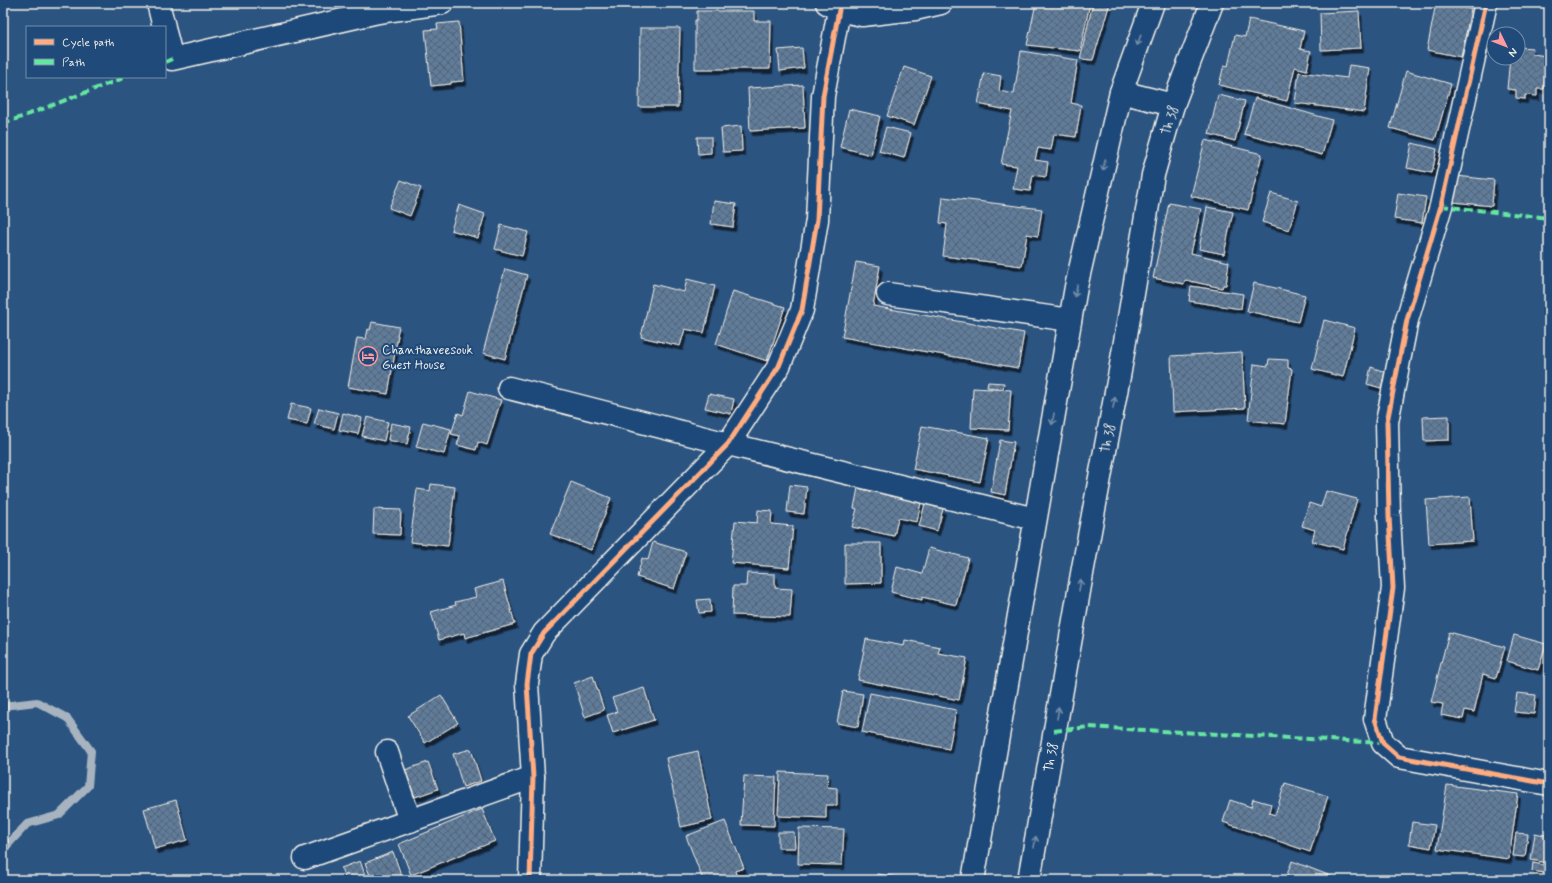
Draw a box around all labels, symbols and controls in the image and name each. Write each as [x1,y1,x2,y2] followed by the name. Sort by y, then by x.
[26,26,166,78] legend
[1486,26,1526,66] north arrow
[1135,33,1143,45] one-way arrow
[62,35,114,51] text: Cycle path
[1505,45,1520,60] text: N
[62,55,85,71] text: Path
[1158,104,1183,137] street label: Th 38
[1100,158,1108,171] one-way arrow
[1071,285,1079,298] one-way arrow
[382,342,473,374] place label: Chanthaveesouk Guest House
[357,345,379,367] hotel icon: Chanthaveesouk Guest House
[1110,396,1118,409] one-way arrow
[1049,412,1057,425] one-way arrow
[1097,422,1120,455] street label: Th 38
[1076,579,1084,592] one-way arrow
[1054,707,1062,720] one-way arrow
[1041,741,1062,773] street label: Th 38
[1032,835,1040,848] one-way arrow

